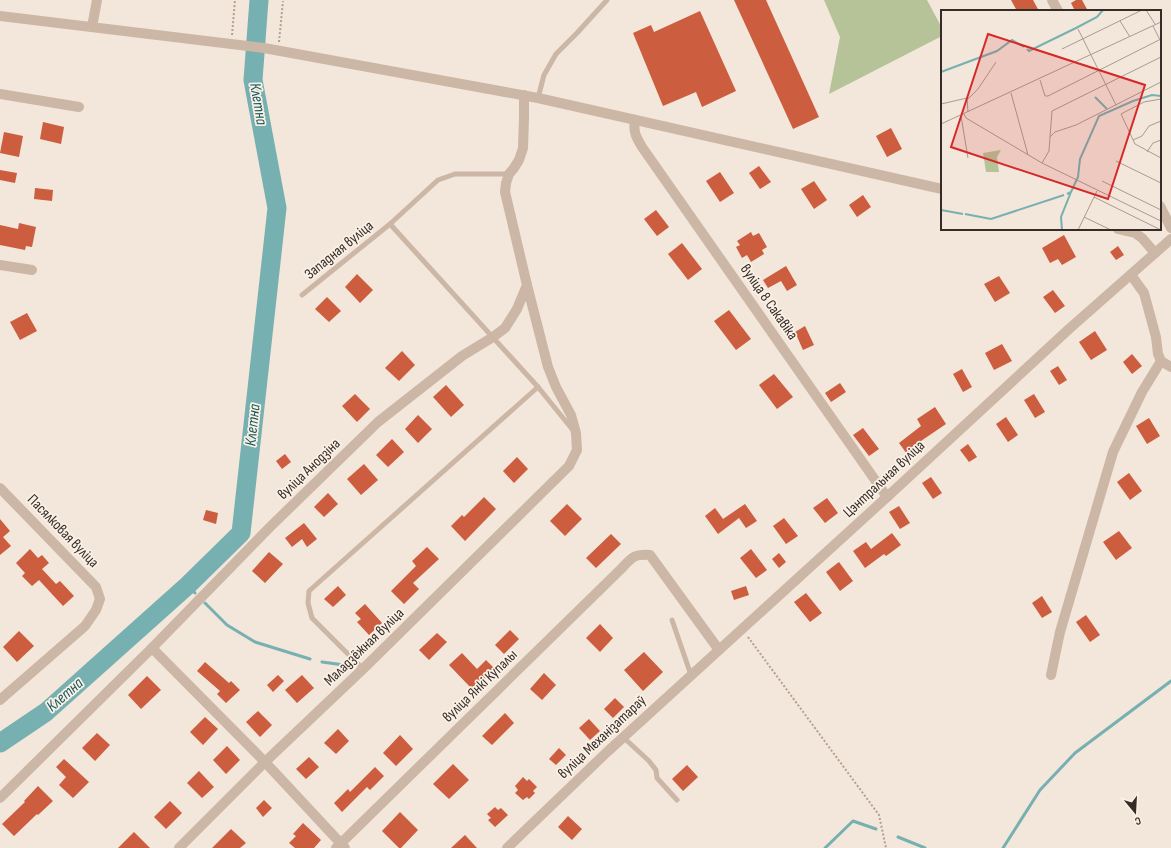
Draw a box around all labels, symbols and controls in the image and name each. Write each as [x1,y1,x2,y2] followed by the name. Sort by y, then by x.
[941,10,1161,230] inset map
[245,82,271,127] water label: Клетна
[301,216,377,284] street label: Западная вуліца
[736,260,802,344] street label: вуліца 8 Сакавіка
[241,403,265,447] water label: Клетна
[274,434,345,504] street label: вуліца Анодзіна
[839,436,929,522] street label: Цэнтральная вуліца
[23,490,103,572] street label: Пасялковая вуліца
[320,604,408,690] street label: Маладзёжная вуліца
[439,646,521,726] street label: вуліца Янкі Купалы
[43,674,88,716] water label: Клетна
[554,691,650,783] street label: вуліца Механізатараў
[1115,792,1155,832] north arrow
[1133,814,1143,828] text: С

